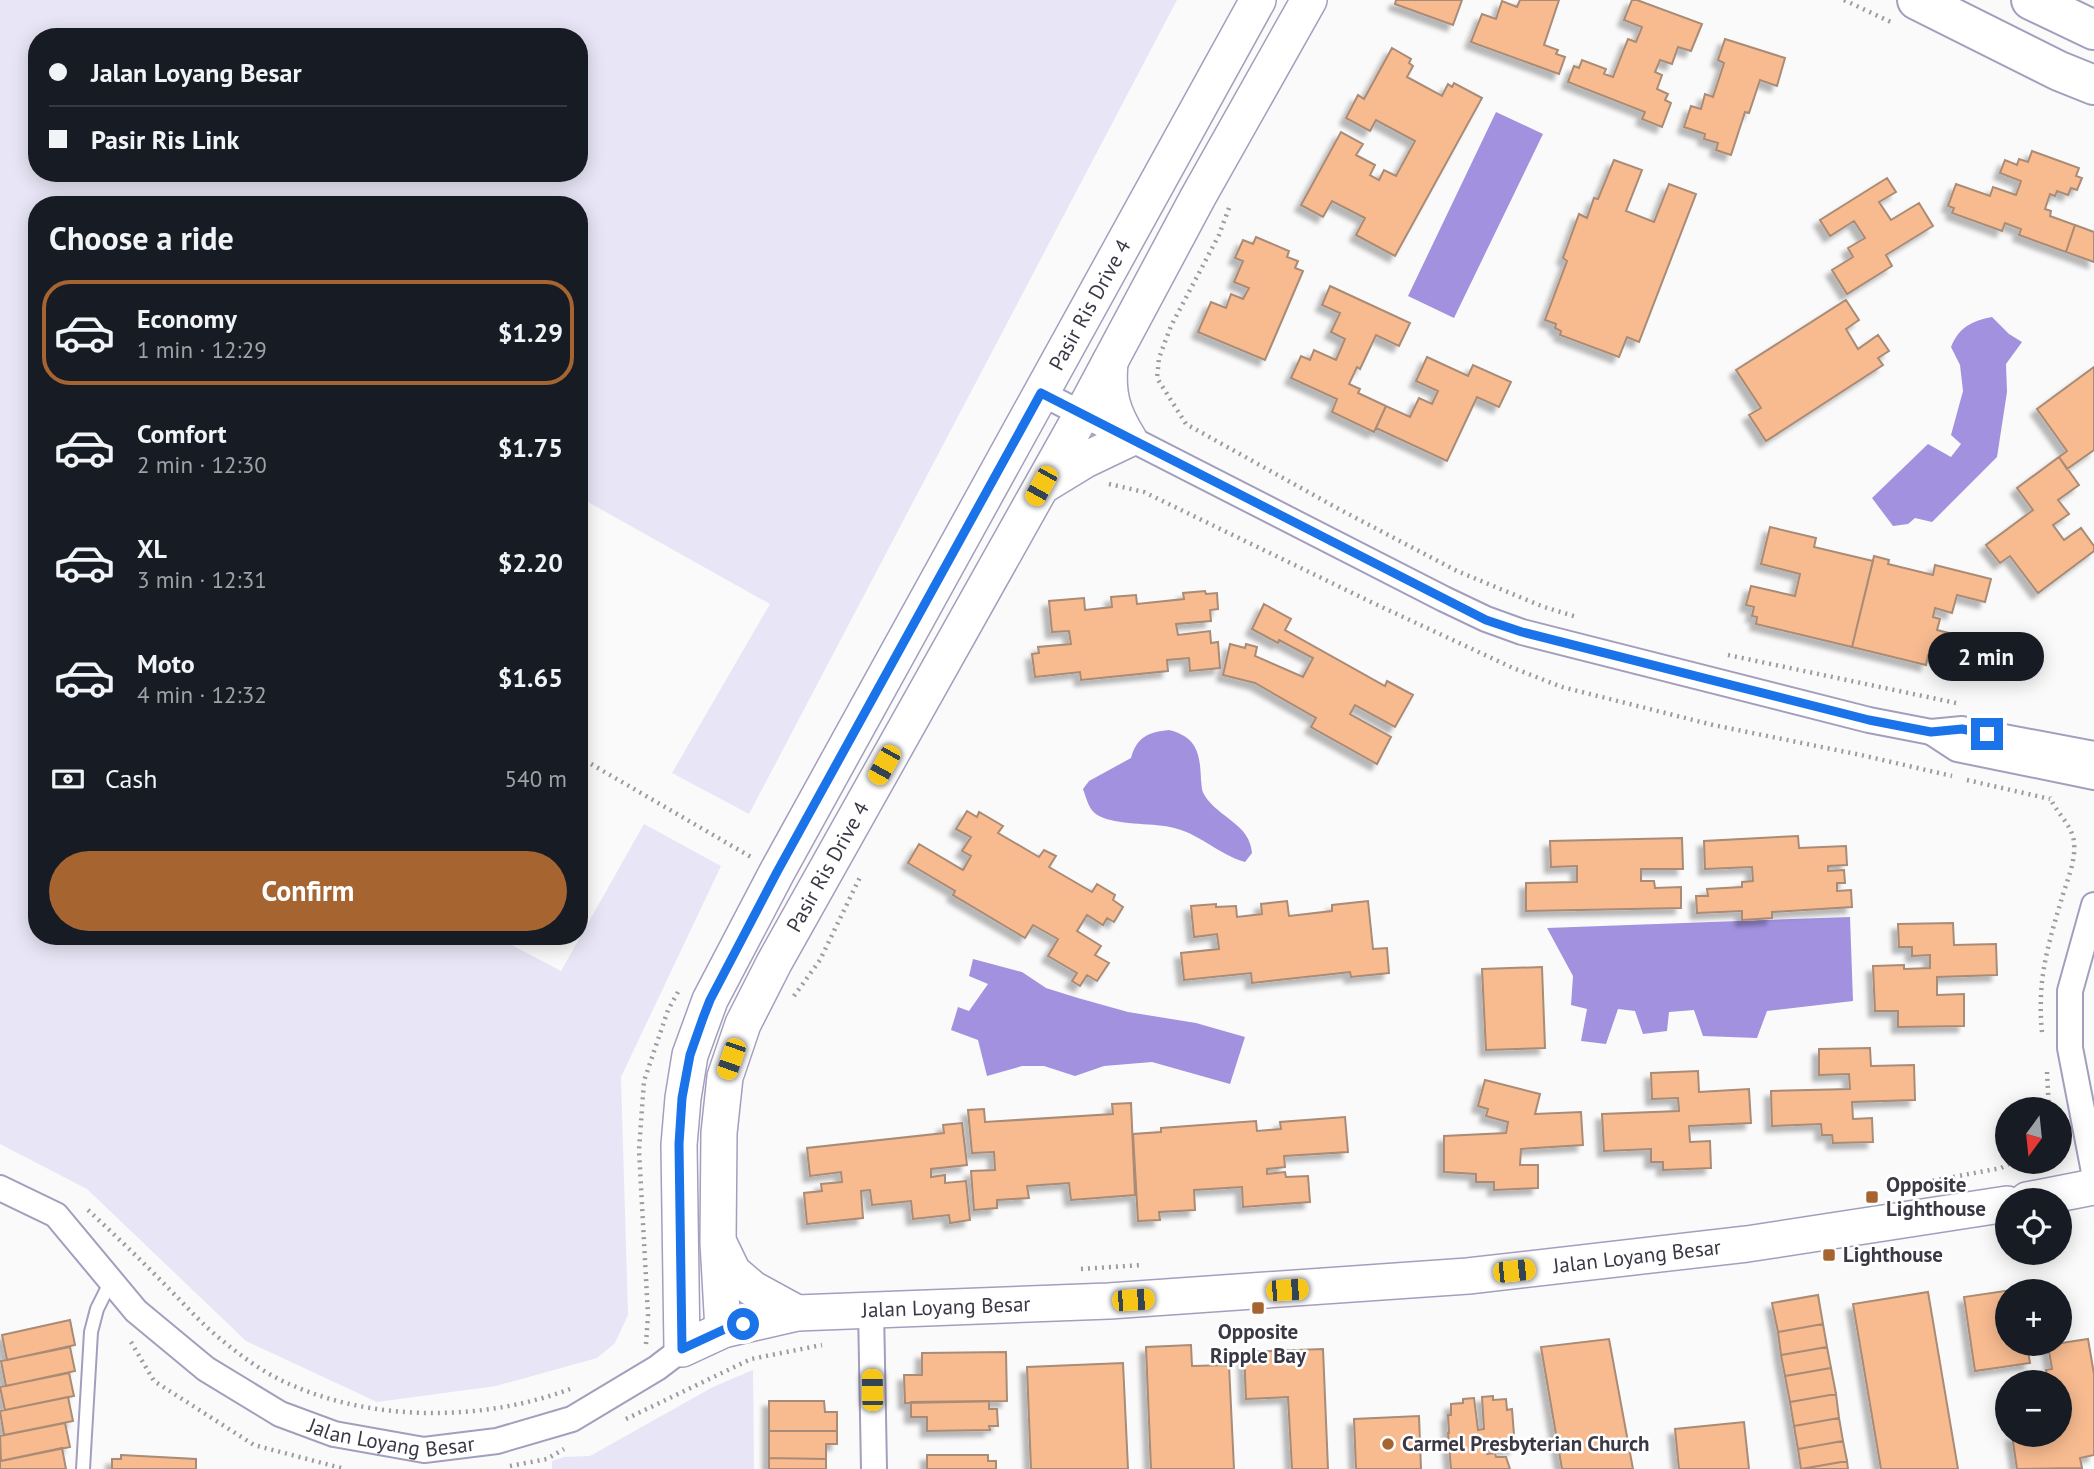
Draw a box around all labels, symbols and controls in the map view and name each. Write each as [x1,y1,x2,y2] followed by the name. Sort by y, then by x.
[91,56,302,89] text: Jalan Loyang Besar
[91,123,239,156] text: Pasir Ris Link
[49,217,234,259] text: Choose a ride
[1043,235,1137,375] street label: Pasir Ris Drive 4
[53,301,116,364] icon: car
[137,302,237,335] text: Economy
[498,316,563,349] text: $1.29
[137,335,267,364] text: 1 min · 12:29
[53,416,116,479] icon: car
[137,417,227,450] text: Comfort
[498,431,563,464] text: $1.75
[137,450,267,479] text: 2 min · 12:30
[1022,463,1061,509] car
[53,531,116,594] icon: car
[137,532,167,565] text: XL
[498,546,563,579] text: $2.20
[137,565,267,594] text: 3 min · 12:31
[1929,632,2045,682] callout: 2 min
[1958,642,2014,671] text: 2 min
[53,646,116,709] icon: car
[137,647,195,680] text: Moto
[498,661,563,694] text: $1.65
[137,680,267,709] text: 4 min · 12:32
[1971,718,2003,750] route end
[865,742,904,788] car
[49,760,87,798] icon: cash
[105,762,157,795] text: Cash
[505,764,567,793] text: 540 m
[780,797,875,937] street label: Pasir Ris Drive 4
[49,851,567,931] button: Confirm
[715,1036,748,1082] car
[1995,1097,2072,1174] north arrow
[1995,1097,2072,1447] map controls
[1886,1171,1986,1222] place label: Opposite Lighthouse
[1995,1188,2072,1265] button: locate
[1864,1189,1880,1205] marker: Opposite Lighthouse
[1551,1233,1722,1279] street label: Jalan Loyang Besar
[1843,1241,1943,1268] place label: Lighthouse
[1821,1247,1837,1263] marker: Lighthouse
[1493,1258,1536,1284] car
[1266,1278,1309,1302] car
[1995,1279,2072,1356] button: +
[1112,1288,1155,1312] car
[860,1290,1031,1324] street label: Jalan Loyang Besar
[1250,1300,1266,1316] marker: Opposite Ripple Bay
[727,1308,759,1340] route start
[1210,1318,1307,1369] place label: Opposite Ripple Bay
[862,1369,883,1411] car
[1995,1370,2072,1447] button: −
[304,1411,476,1463] street label: Jalan Loyang Besar
[1402,1430,1650,1457] place label: Carmel Presbyterian Church
[1380,1436,1396,1452] marker: Carmel Presbyterian Church

